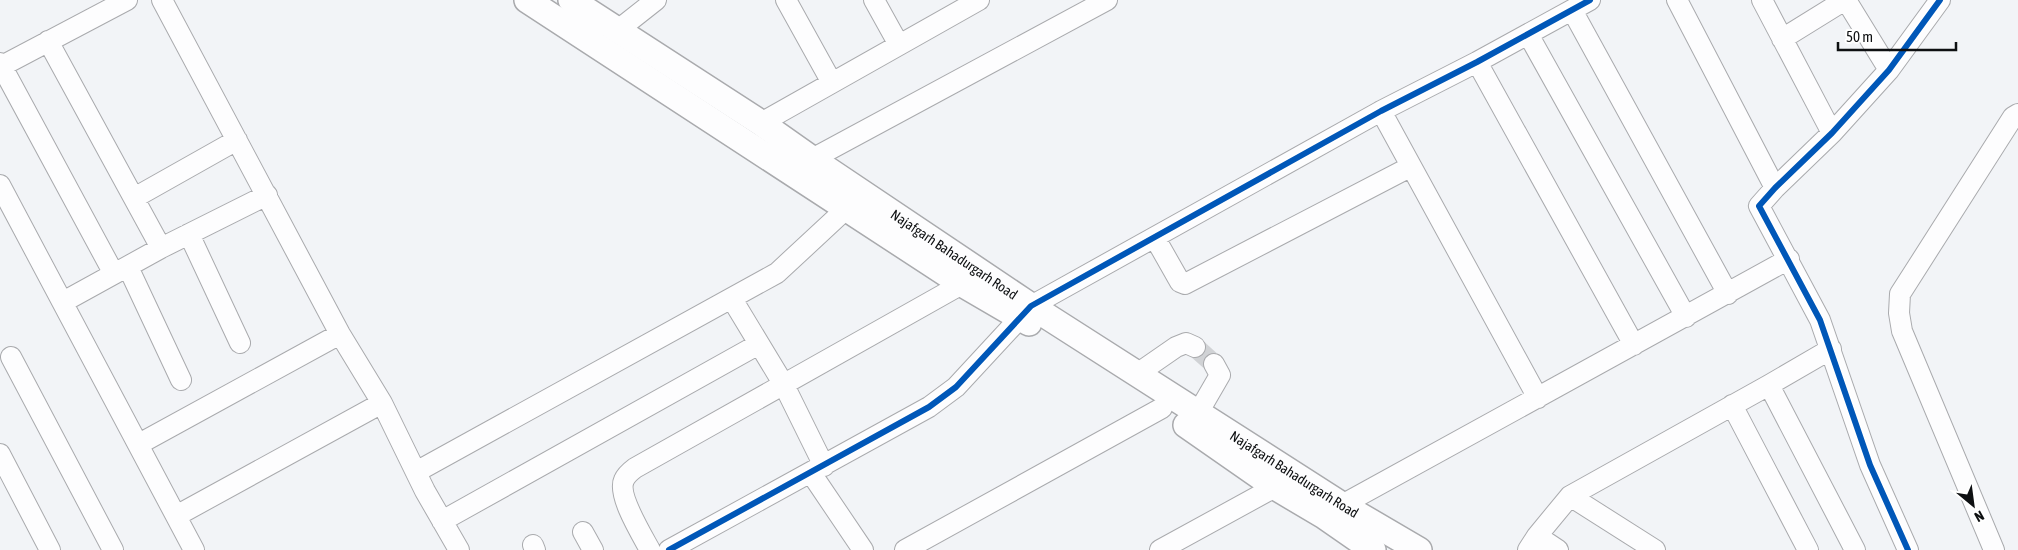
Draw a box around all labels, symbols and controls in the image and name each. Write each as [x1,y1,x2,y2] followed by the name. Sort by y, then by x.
[1838,20,1956,52] scale bar
[1846,28,1873,45] text: 50 m
[888,206,1020,303] street label: Najafgarh Bahadurgarh Road
[1227,428,1361,521] street label: Najafgarh Bahadurgarh Road
[1948,480,1998,530] north arrow
[1972,507,1987,525] text: N

